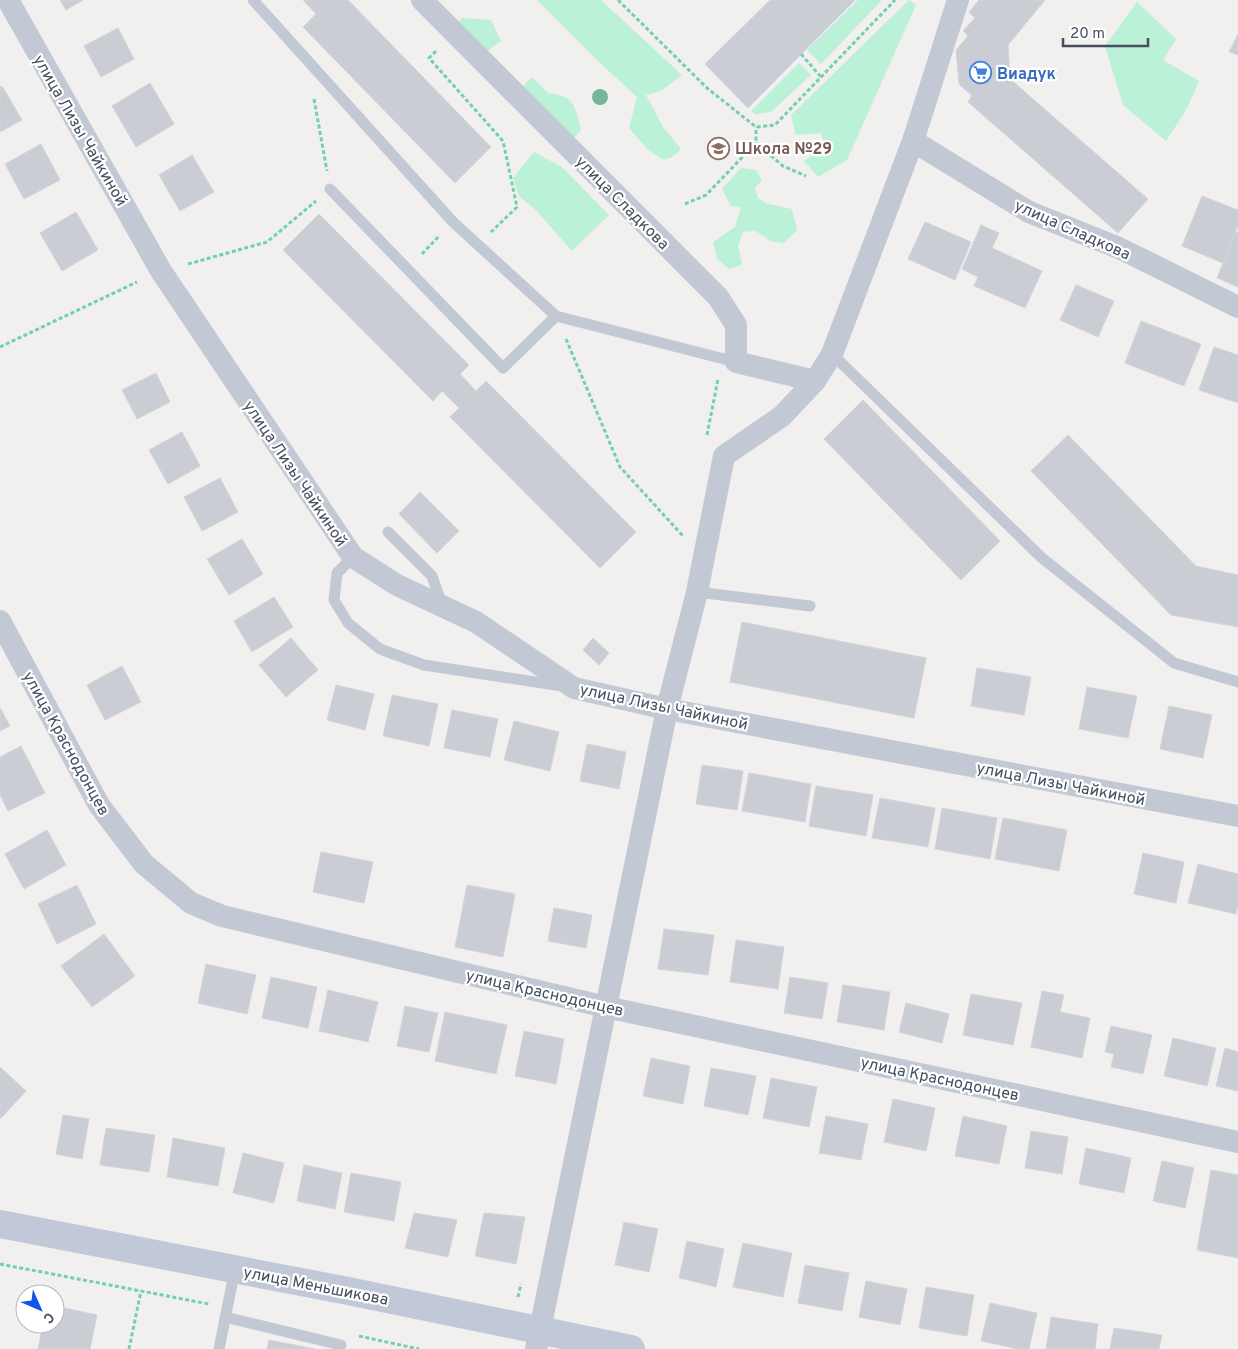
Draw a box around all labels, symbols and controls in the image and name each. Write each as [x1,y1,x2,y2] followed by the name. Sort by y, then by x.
[1063,15,1148,47] scale bar
[1070,25,1105,44] text: 20 m
[28,52,131,210] street label: улица Лизы Чайкиной
[969,61,993,85] supermarket icon: Виадук
[997,65,1056,85] place label: Виадук
[707,136,731,160] school or university icon: Школа №29
[735,140,832,160] place label: Школа №29
[570,152,673,255] street label: улица Сладкова
[1011,196,1133,265] street label: улица Сладкова
[238,397,351,551] street label: улица Лизы Чайкиной
[17,669,113,819] street label: улица Краснодонцев
[578,680,750,736] street label: улица Лизы Чайкиной
[975,759,1147,811] street label: улица Лизы Чайкиной
[464,966,625,1022] street label: улица Краснодонцев
[859,1053,1021,1107] street label: улица Краснодонцев
[241,1263,390,1311] street label: улица Меньшикова
[15,1284,65,1334] north arrow
[39,1308,57,1326] text: С

